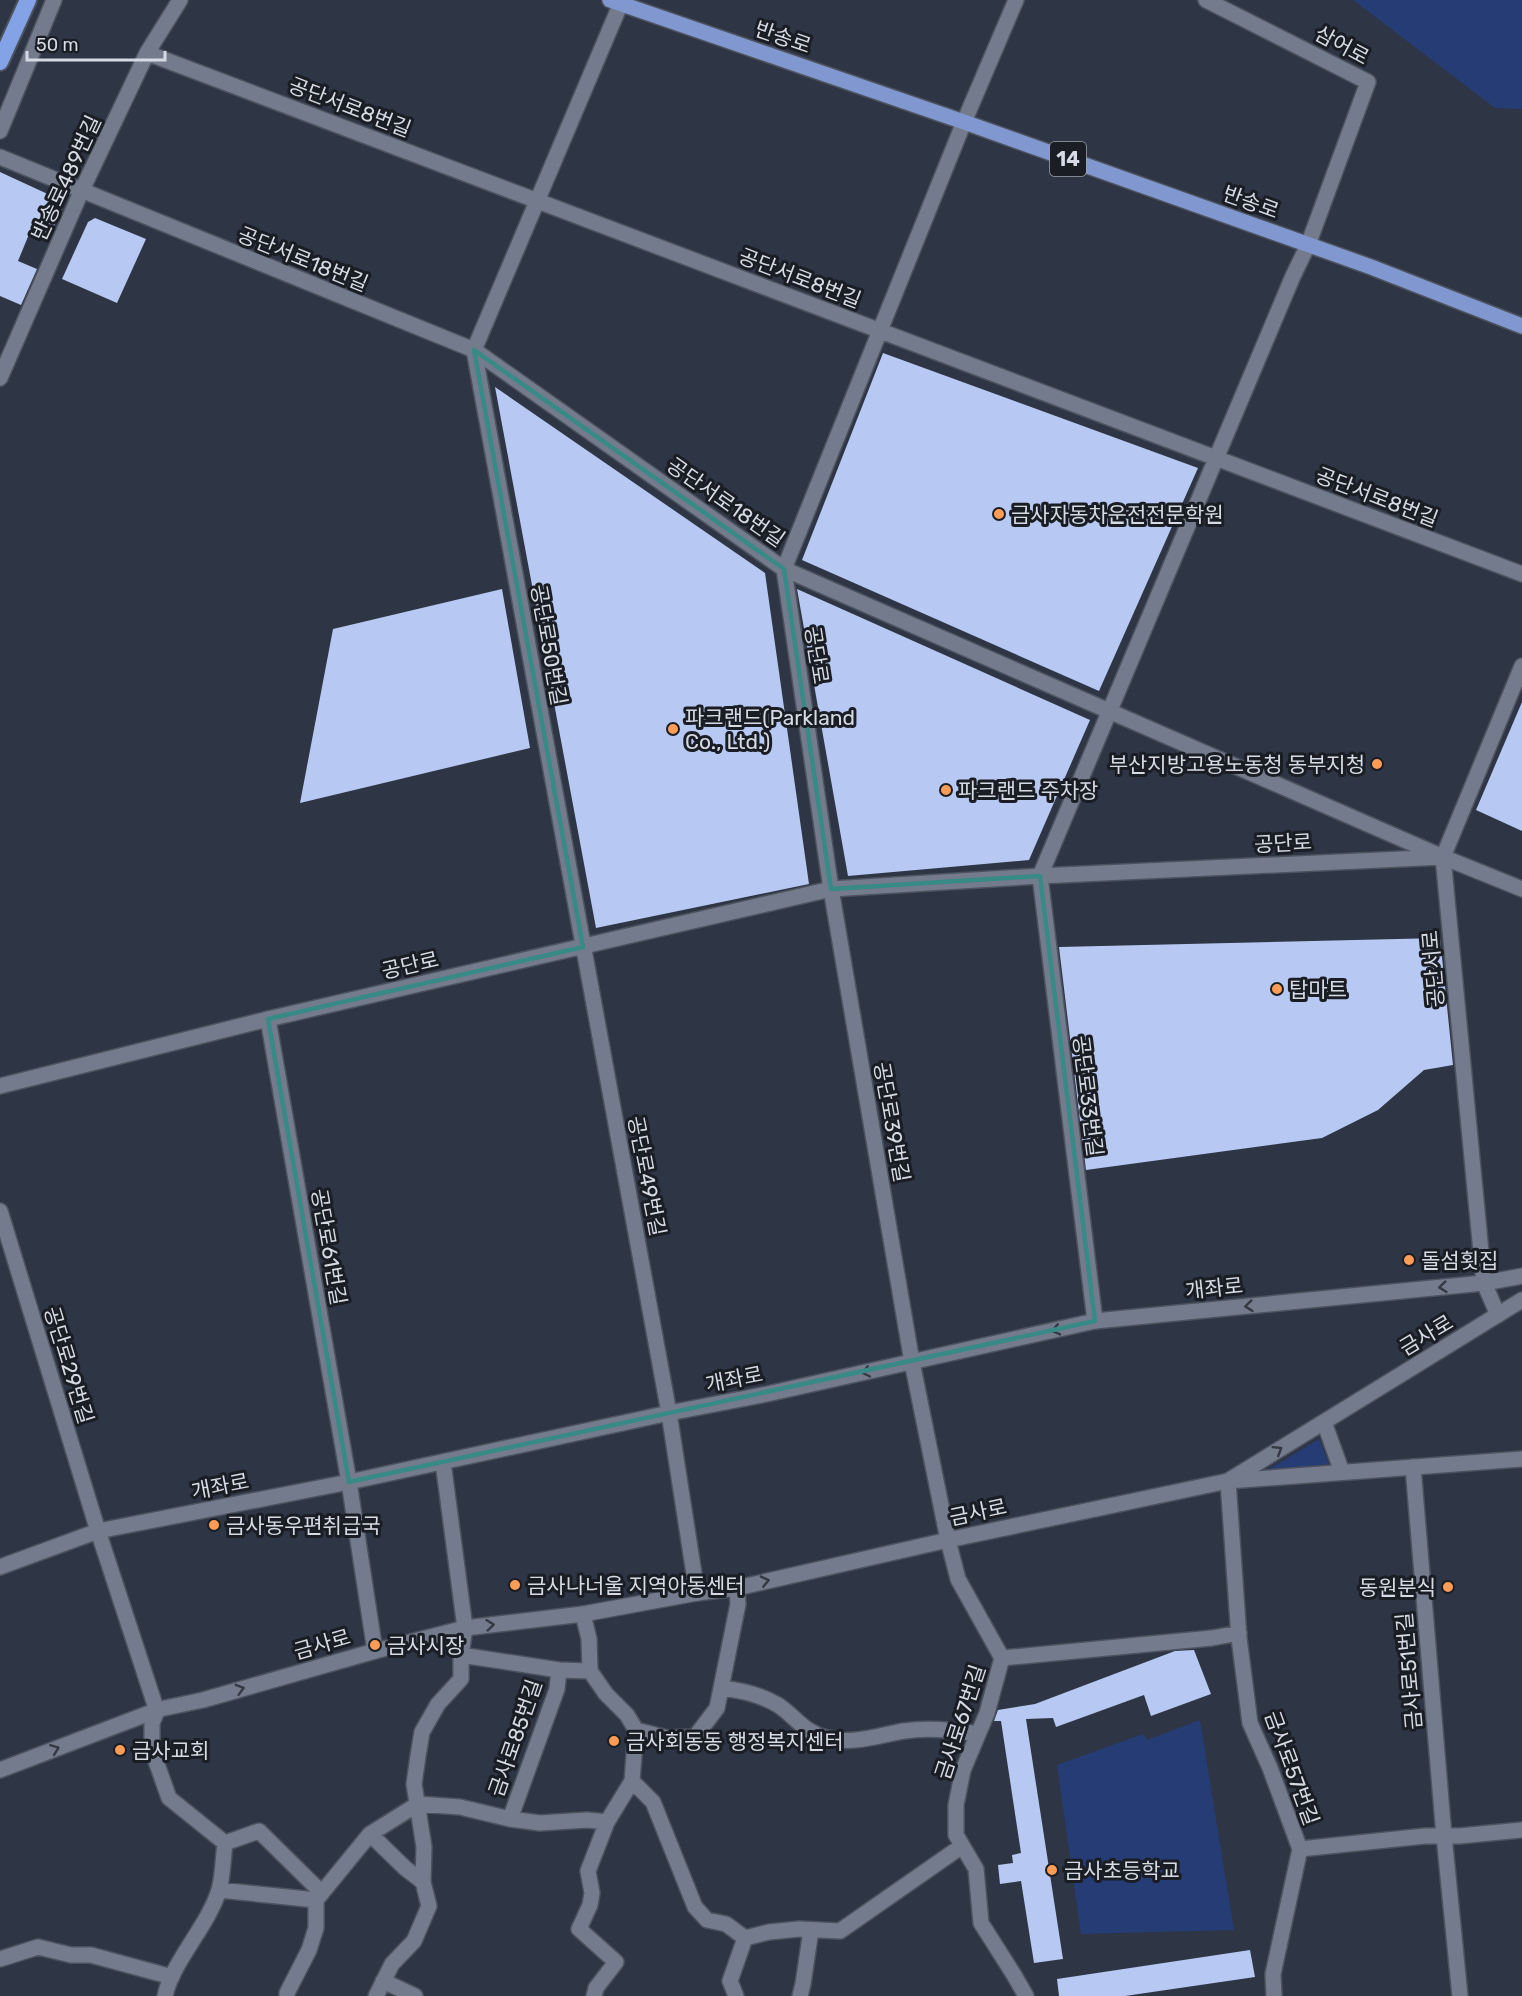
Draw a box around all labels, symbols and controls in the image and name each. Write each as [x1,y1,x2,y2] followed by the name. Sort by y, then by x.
[752,16,814,58] street label: 반송로
[1311,20,1373,70] street label: 삼어로
[27,24,165,62] scale bar
[36,34,79,56] text: 50 m
[285,72,415,142] street label: 공단서로8번길
[26,111,106,245] street label: 반송로489번길
[1050,142,1086,176] road number: 14
[1219,180,1283,224] street label: 반송로
[234,222,372,296] street label: 공단서로18번길
[735,243,865,313] street label: 공단서로8번길
[662,452,790,552] street label: 공단서로18번길
[1312,462,1442,532] street label: 공단서로8번길
[1011,502,1224,527] place label: 금사자동차운전전문학원
[992,507,1006,521] marker: 금사자동차운전전문학원
[526,583,572,707] street label: 공단로50번길
[800,624,834,686] street label: 공단로
[685,705,855,754] place label: 파크랜드(Parkland Co., Ltd.)
[666,722,680,736] marker: 파크랜드(Parkland Co., Ltd.)
[1109,752,1365,777] place label: 부산지방고용노동청 동부지청
[1370,757,1384,771] marker: 부산지방고용노동청 동부지청
[958,778,1098,803] place label: 파크랜드 주차장
[939,783,953,797] marker: 파크랜드 주차장
[1253,829,1313,857] street label: 공단로
[1417,929,1449,1009] street label: 공단서로
[379,946,441,984] street label: 공단로
[1289,977,1347,1002] place label: 탑마트
[1270,982,1284,996] marker: 탑마트
[1068,1034,1108,1158] street label: 공단로33번길
[869,1060,915,1184] street label: 공단로39번길
[623,1114,671,1238] street label: 공단로49번길
[306,1187,352,1307] street label: 공단로61번길
[1421,1248,1498,1273] place label: 돌섬횟집
[1402,1253,1416,1267] marker: 돌섬횟집
[1184,1273,1244,1303] street label: 개좌로
[1439,1280,1448,1293] one-way arrow
[1245,1299,1254,1312] one-way arrow
[39,1303,99,1427] street label: 공단로29번길
[1395,1309,1457,1361] street label: 금사로
[1051,1323,1061,1336] one-way arrow
[703,1361,765,1397] street label: 개좌로
[861,1365,871,1378] one-way arrow
[1272,1446,1282,1458] one-way arrow
[189,1468,251,1504] street label: 개좌로
[947,1494,1009,1530] street label: 금사로
[226,1513,381,1538] place label: 금사동우편취급국
[207,1518,221,1532] marker: 금사동우편취급국
[527,1573,745,1598] place label: 금사나너울 지역아동센터
[1359,1575,1436,1600] place label: 동원분식
[760,1576,770,1589] one-way arrow
[508,1578,522,1592] marker: 금사나너울 지역아동센터
[1441,1580,1455,1594] marker: 동원분식
[1391,1611,1427,1731] street label: 금사로51번길
[485,1619,494,1632] one-way arrow
[291,1624,353,1664] street label: 금사로
[387,1633,464,1658] place label: 금사시장
[368,1638,382,1652] marker: 금사시장
[930,1661,990,1783] street label: 금사로67번길
[483,1676,547,1800] street label: 금사로85번길
[234,1684,245,1696] one-way arrow
[1260,1707,1324,1829] street label: 금사로57번길
[626,1729,844,1754] place label: 금사회동동 행정복지센터
[607,1734,621,1748] marker: 금사회동동 행정복지센터
[132,1738,209,1763] place label: 금사교회
[113,1743,127,1757] marker: 금사교회
[49,1744,60,1756] one-way arrow
[1064,1858,1180,1883] place label: 금사초등학교
[1045,1863,1059,1877] marker: 금사초등학교

